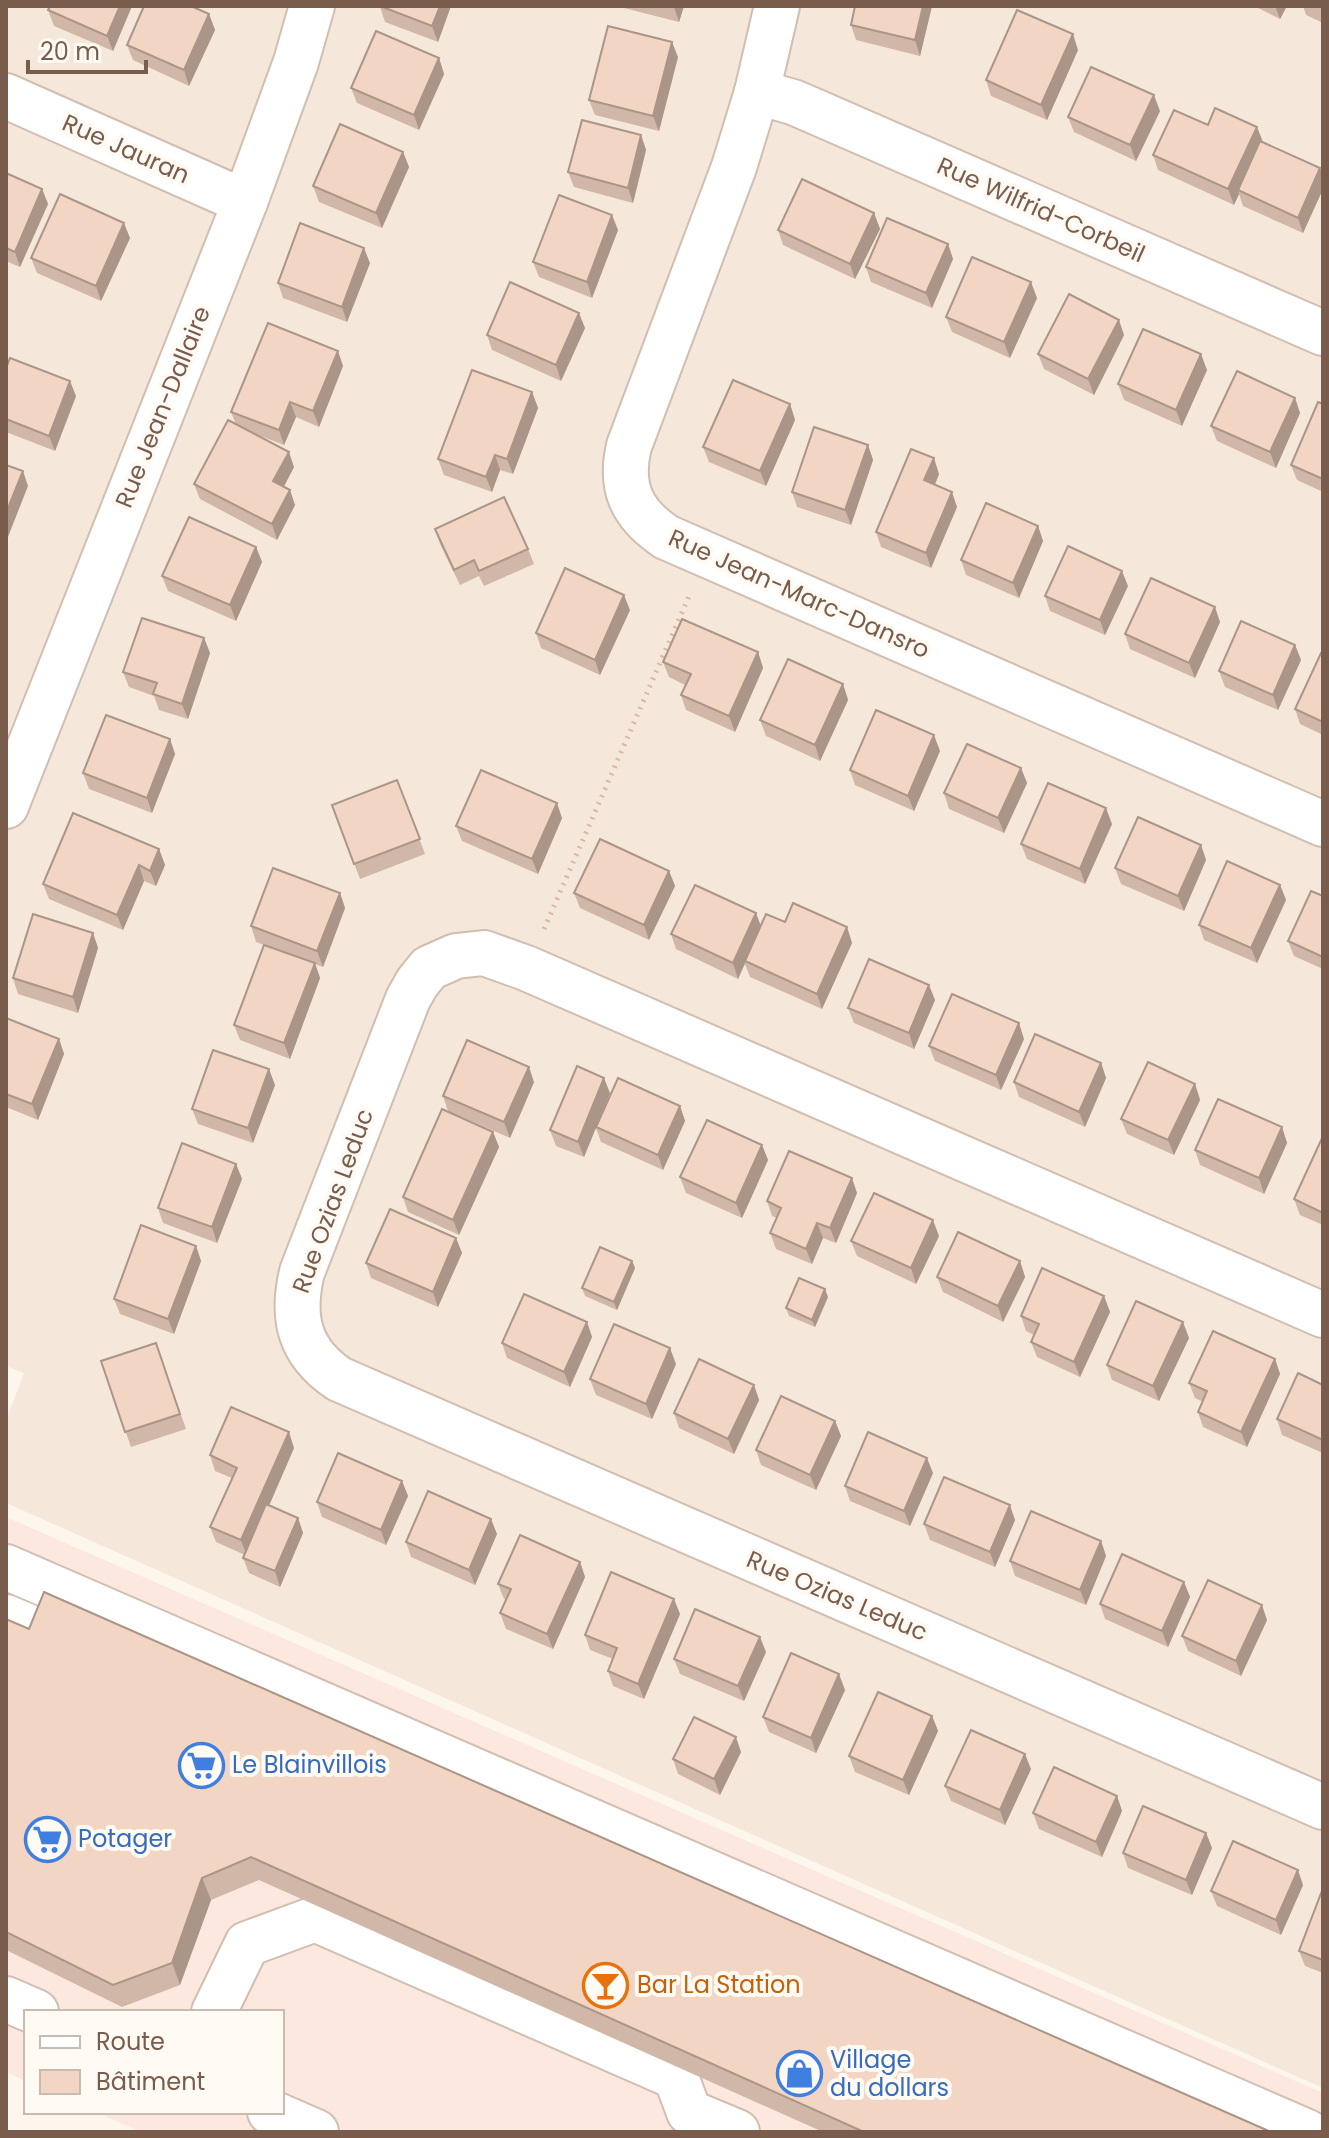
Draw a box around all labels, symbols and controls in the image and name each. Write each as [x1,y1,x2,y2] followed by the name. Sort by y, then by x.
[28,24,146,74] scale bar
[40,35,100,68] text: 20 m
[57,106,195,191] street label: Rue Jauran
[932,149,1150,270] street label: Rue Wilfrid-Corbeil
[107,301,218,512] street label: Rue Jean-Dallaire
[663,521,935,666] street label: Rue Jean-Marc-Dansro
[284,1104,381,1297] street label: Rue Ozias Leduc
[742,1543,933,1649] street label: Rue Ozias Leduc
[177,1741,225,1789] supermarket icon: Le Blainvillois
[232,1748,387,1781] place label: Le Blainvillois
[23,1815,71,1863] supermarket icon: Potager
[78,1822,172,1855] place label: Potager
[582,1961,630,2009] bar icon: Bar La Station
[637,1968,801,2001] place label: Bar La Station
[24,2010,284,2114] legend
[96,2025,165,2058] text: Route
[830,2043,949,2104] place label: Village du dollars
[775,2050,823,2098] shop icon: Village du dollars
[96,2065,205,2098] text: Bâtiment

